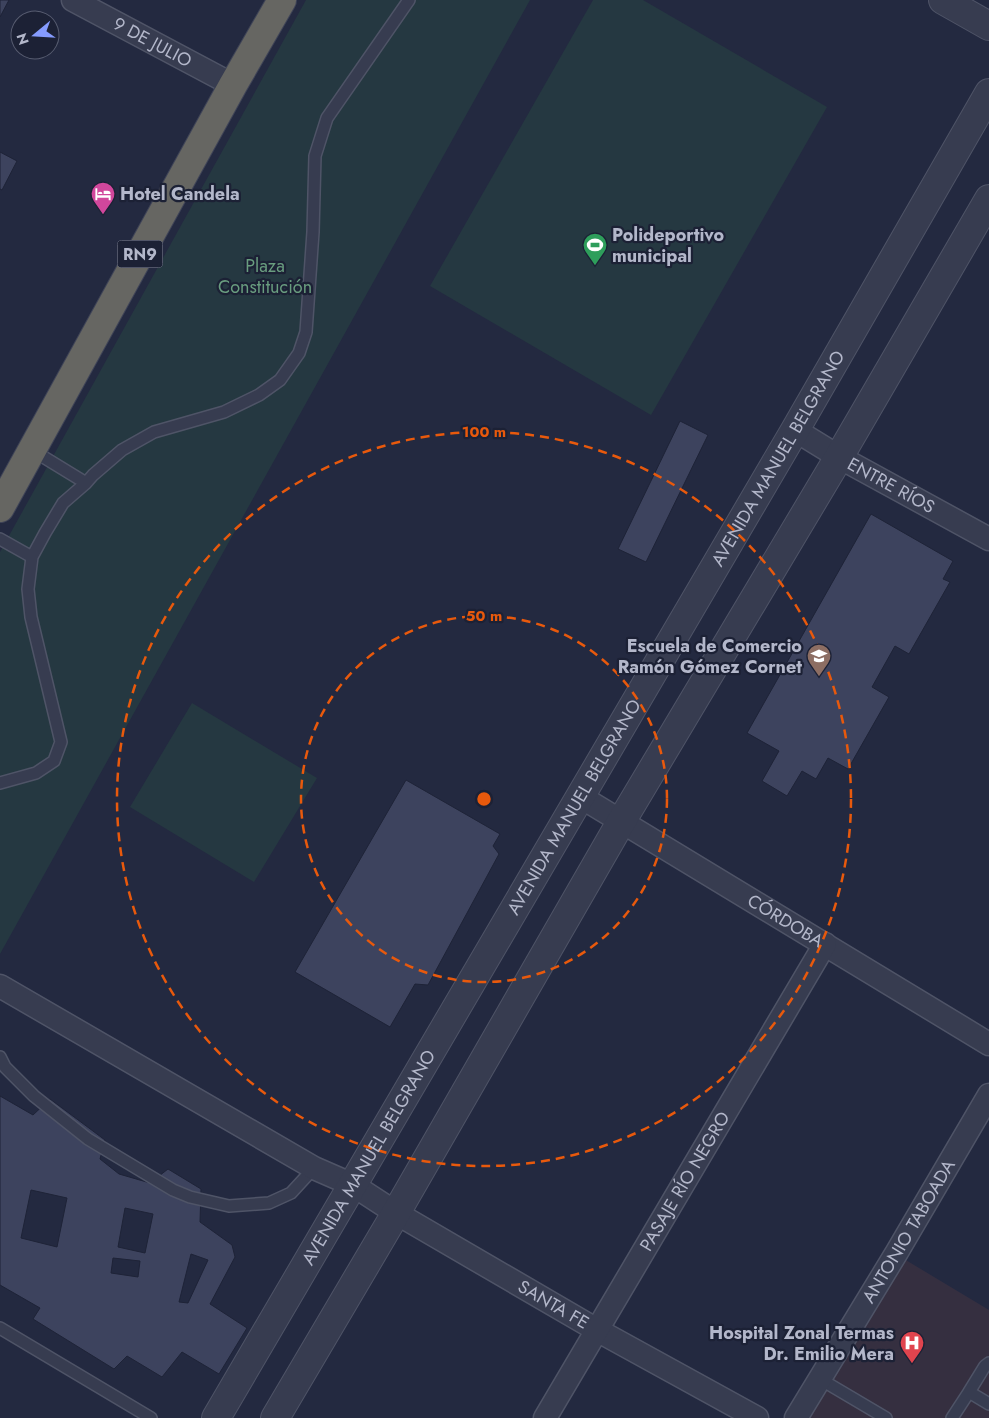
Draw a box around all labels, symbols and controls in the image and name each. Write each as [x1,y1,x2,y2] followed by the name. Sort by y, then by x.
[10,10,60,60] north arrow
[109,11,196,74] street label: 9 DE JULIO
[11,31,34,47] text: N
[90,181,116,215] hotel icon: Hotel Candela
[120,181,240,207] place label: Hotel Candela
[612,222,725,269] place label: Polideportivo municipal
[582,232,608,266] sports icon: Polideportivo municipal
[118,240,162,268] road number: RN9
[218,253,312,300] park label: Plaza Constitución
[705,346,851,571] street label: AVENIDA MANUEL BELGRANO
[462,421,506,443] text: 100 m
[843,451,940,520] street label: ENTRE RÍOS
[466,605,502,627] text: 50 m
[618,633,802,680] place label: Escuela de Comercio Ramón Gómez Cornet
[806,643,832,677] school or university icon: Escuela de Comercio Ramón Gómez Cornet
[501,694,647,920] street label: AVENIDA MANUEL BELGRANO
[475,790,493,808] centre of rings
[742,888,829,954] street label: CÓRDOBA
[295,1045,442,1270] street label: AVENIDA MANUEL BELGRANO
[633,1107,736,1256] street label: PASAJE RÍO NEGRO
[856,1154,962,1308] street label: ANTONIO TABOADA
[513,1274,594,1336] street label: SANTA FE
[709,1320,894,1367] place label: Hospital Zonal Termas Dr. Emilio Mera
[899,1330,925,1364] hospital icon: Hospital Zonal Termas Dr. Emilio Mera

